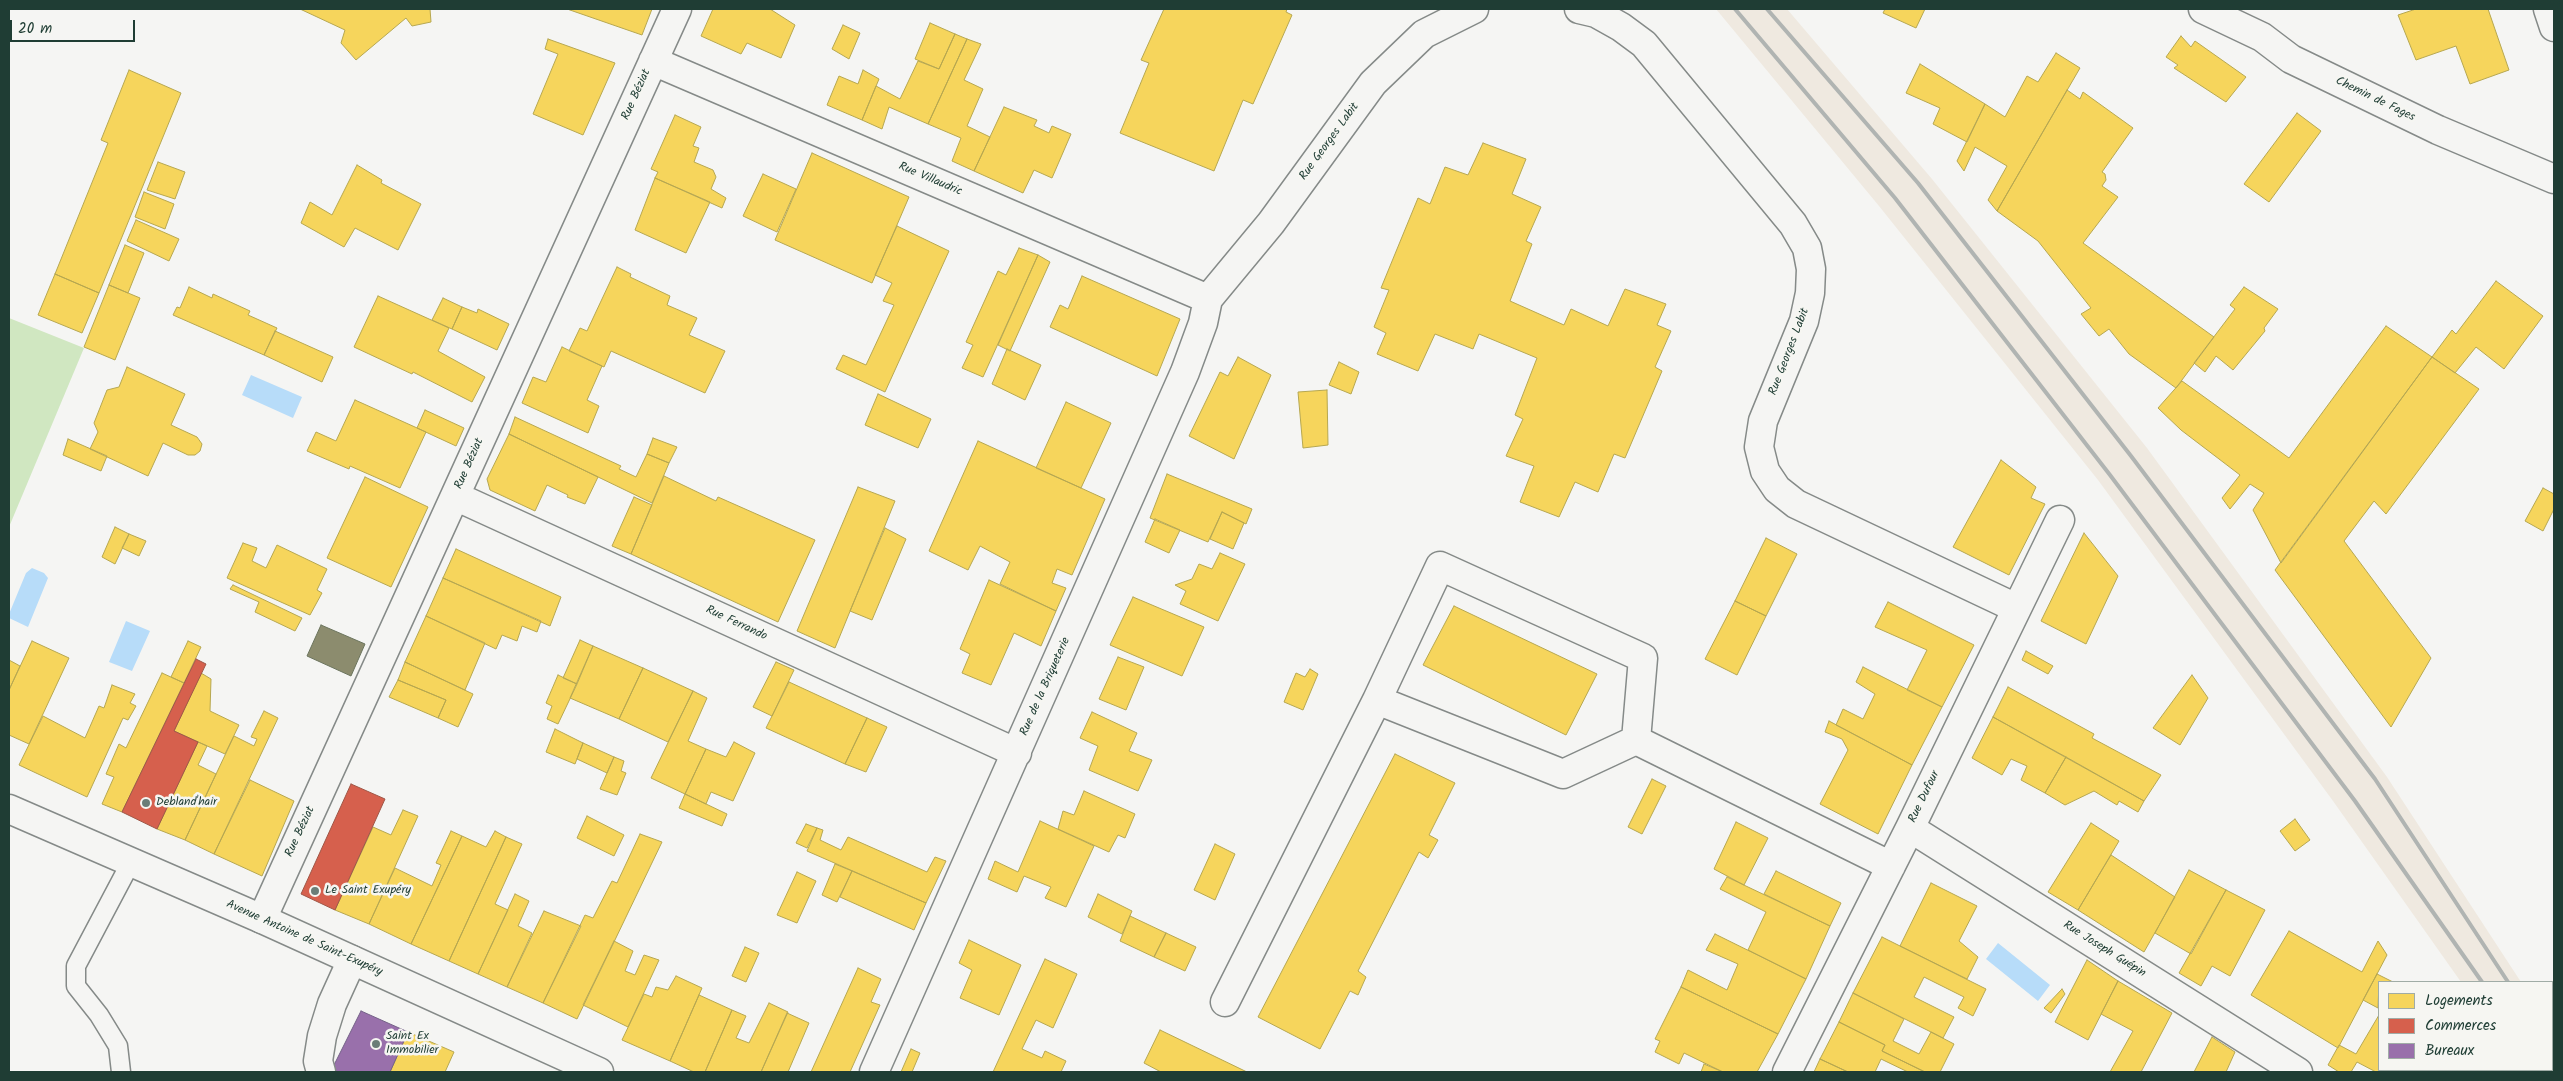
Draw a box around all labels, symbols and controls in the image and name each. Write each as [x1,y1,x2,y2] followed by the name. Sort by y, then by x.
[12,10,138,42] scale bar
[18,17,52,41] text: 20 m
[619,67,655,123] street label: Rue Béziat
[2333,74,2417,126] street label: Chemin de Fages
[1297,100,1363,184] street label: Rue Georges Labit
[896,160,964,200] street label: Rue Villaudric
[1767,306,1813,398] street label: Rue Georges Labit
[452,436,488,492] street label: Rue Béziat
[703,604,769,644] street label: Rue Ferrando
[1018,636,1074,738] street label: Rue de la Briqueterie
[1906,769,1944,825] street label: Rue Dufour
[156,796,217,810] place label: Debland'hair
[140,797,152,809] marker: Debland'hair
[283,804,319,860] street label: Rue Béziat
[325,884,411,898] place label: Le Saint Exupéry
[309,885,321,897] marker: Le Saint Exupéry
[224,898,384,980] street label: Avenue Antoine de Saint-Exupéry
[2060,919,2148,981] street label: Rue Joseph Guépin
[2378,981,2553,1071] legend
[2425,989,2493,1013] text: Logements
[2425,1014,2496,1038] text: Commerces
[386,1030,439,1058] place label: Saint Ex Immobilier
[370,1038,382,1050] marker: Saint Ex Immobilier
[2425,1039,2474,1063] text: Bureaux

